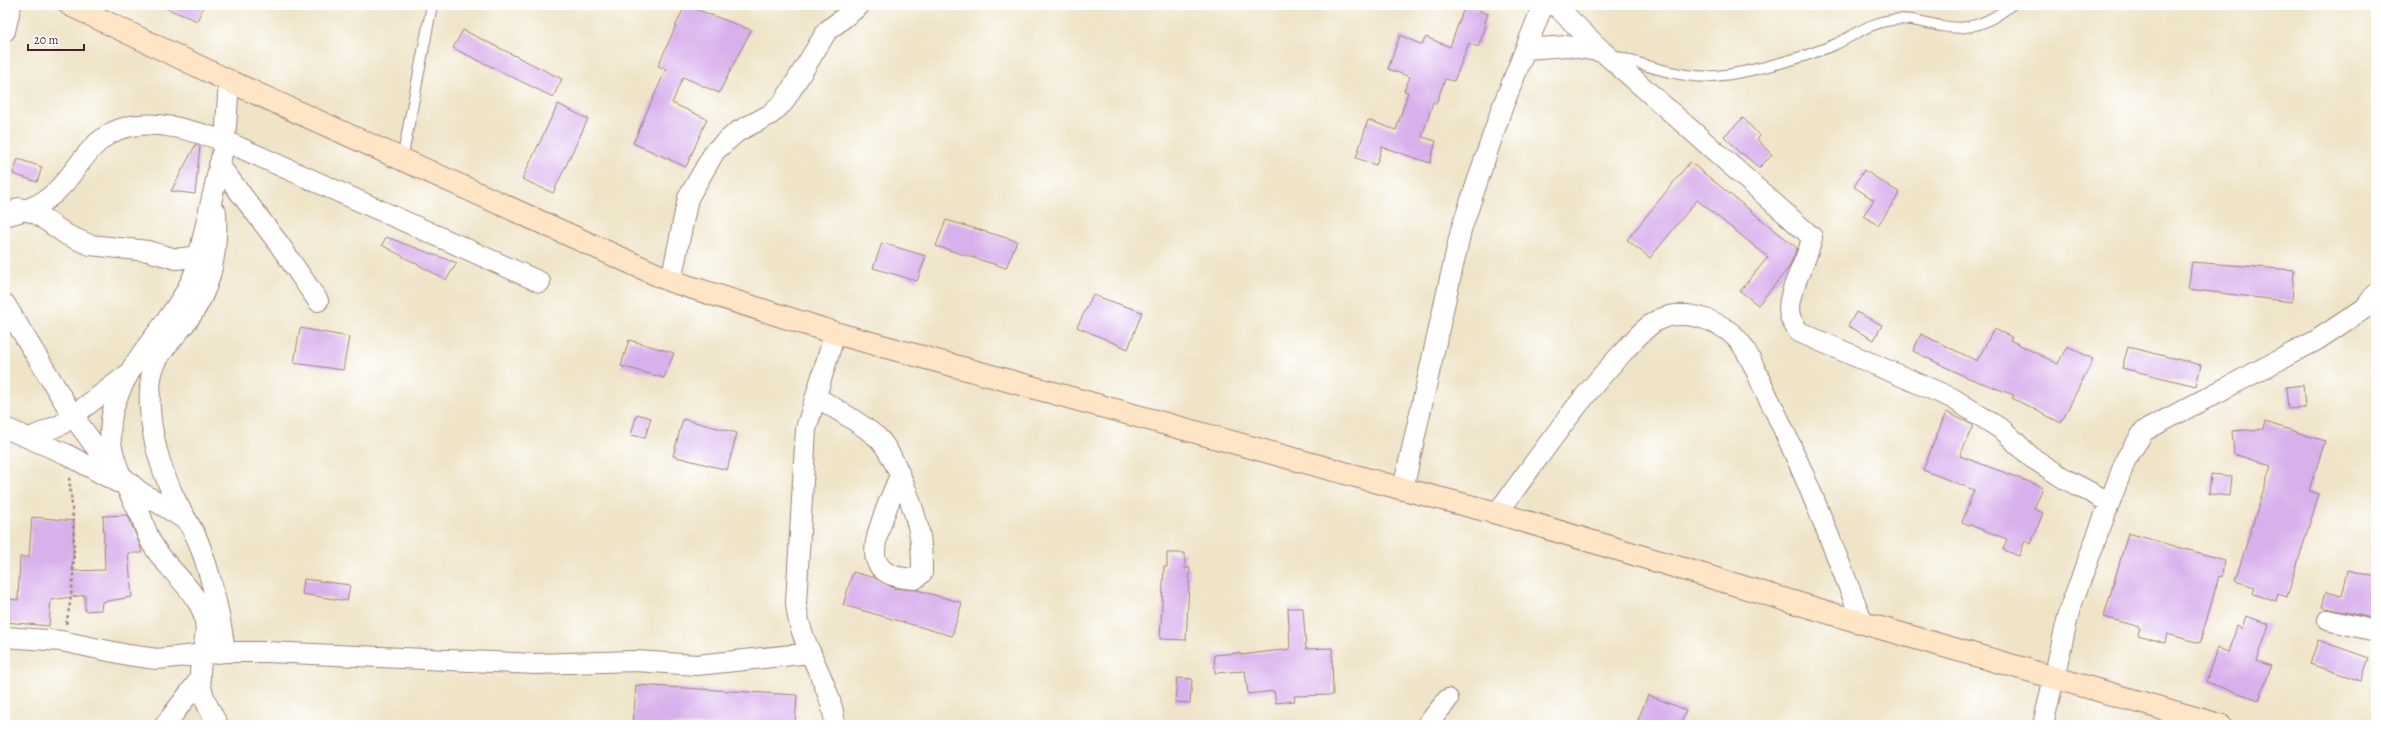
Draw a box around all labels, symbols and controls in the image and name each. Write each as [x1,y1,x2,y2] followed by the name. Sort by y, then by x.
[28,26,84,52] scale bar
[34,32,58,48] text: 20 m

